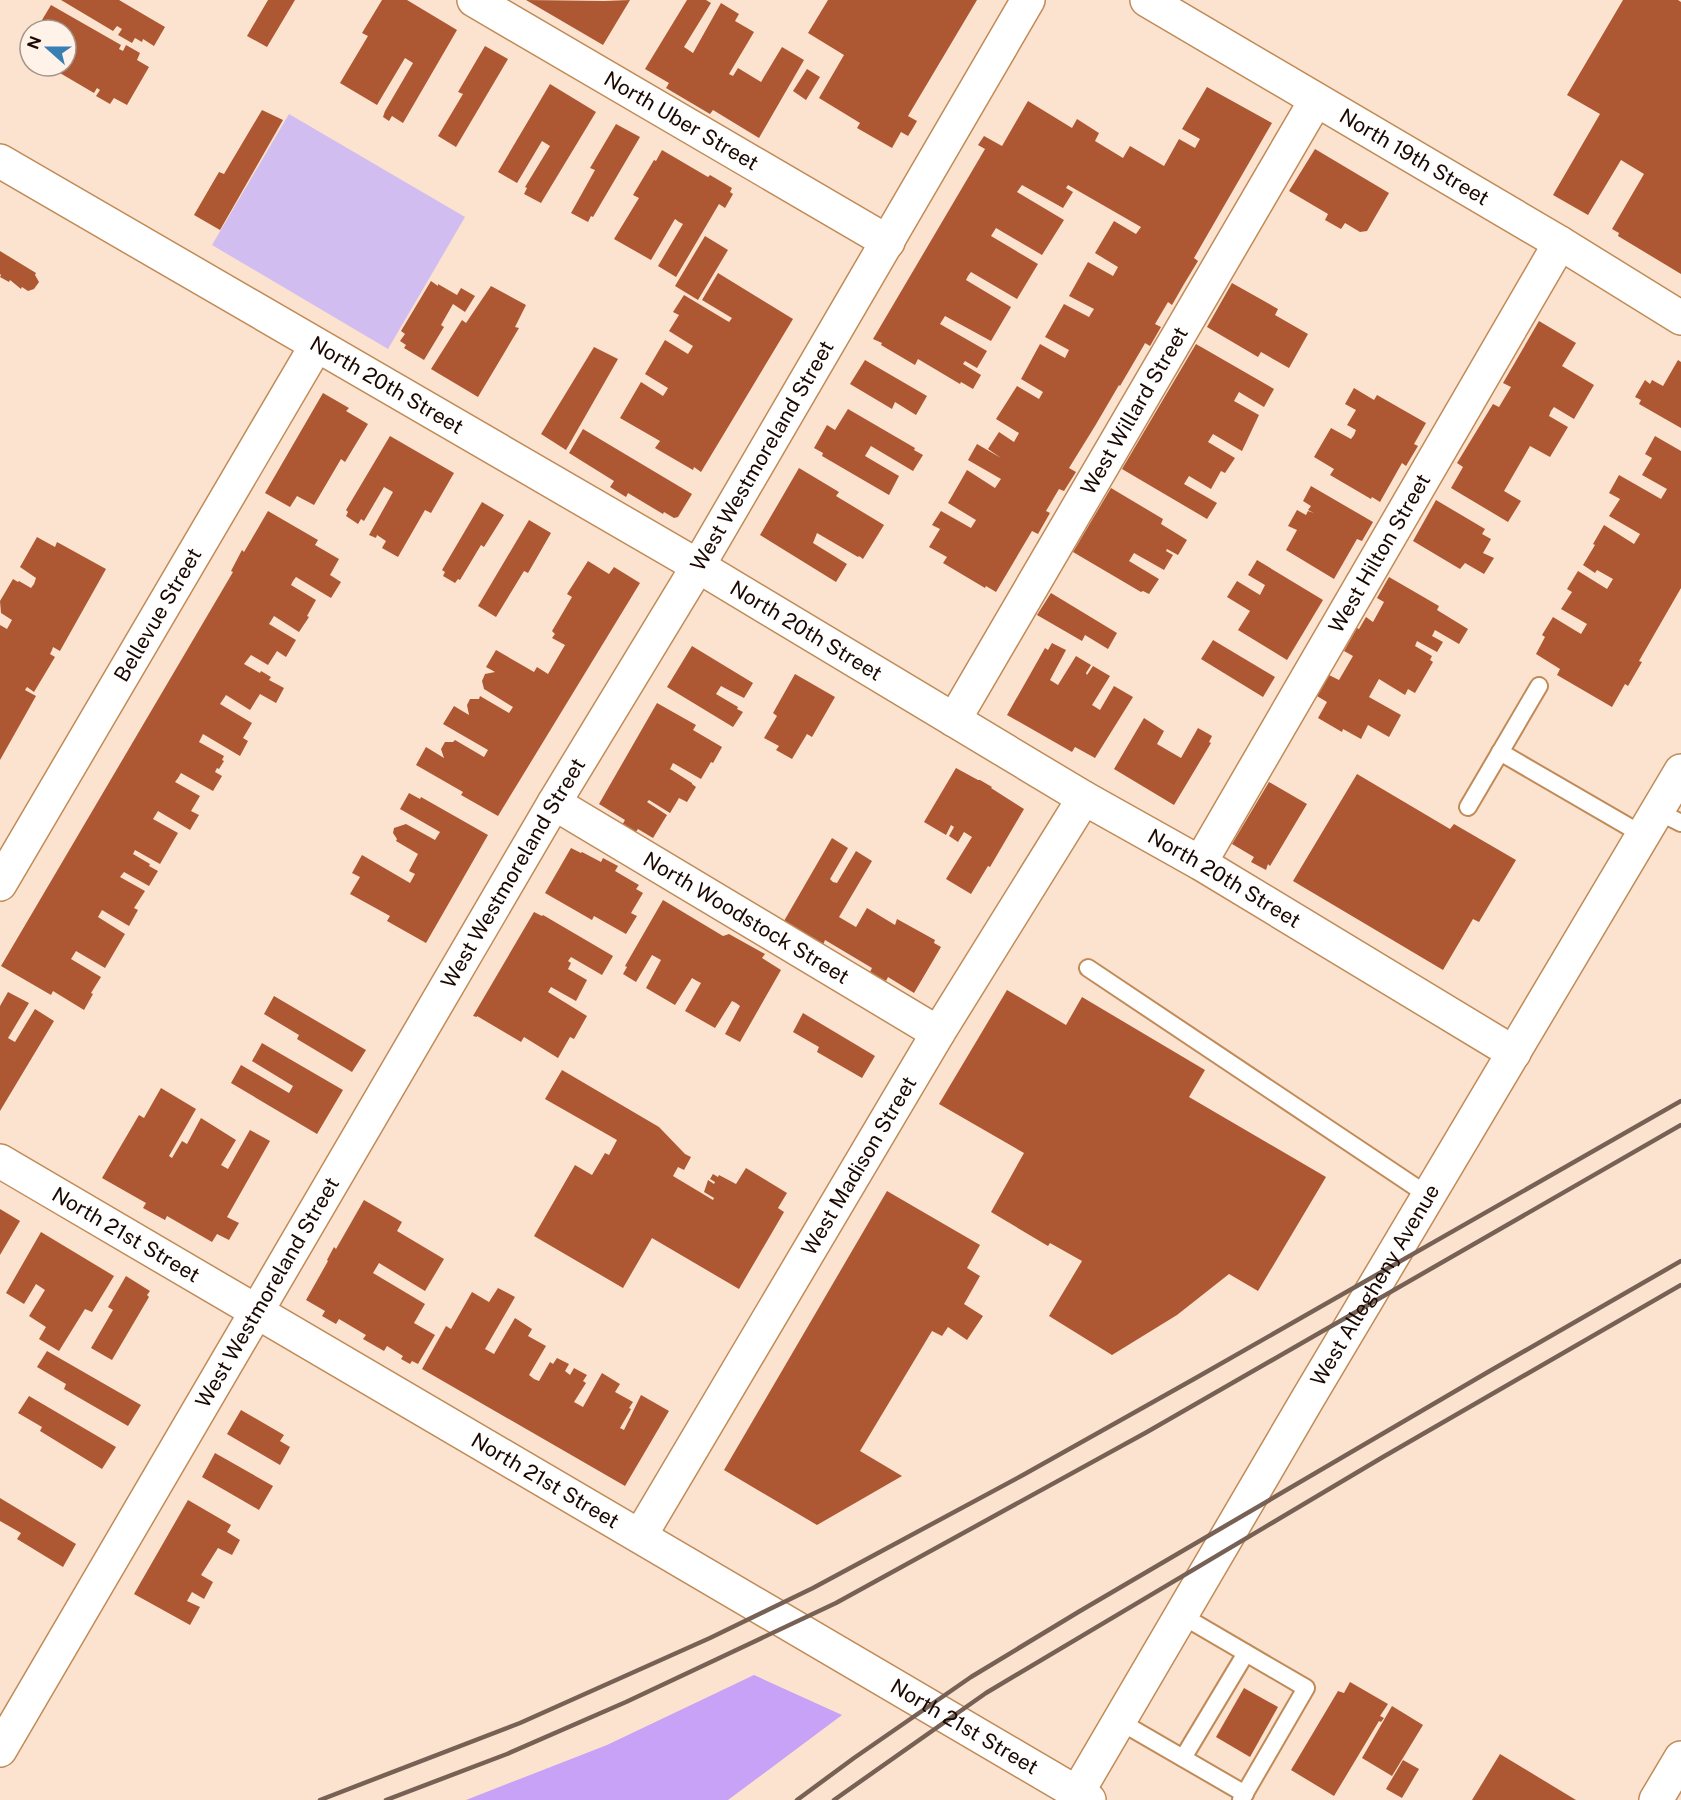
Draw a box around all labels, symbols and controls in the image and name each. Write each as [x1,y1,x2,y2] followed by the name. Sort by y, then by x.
[18,18,78,78] north arrow
[23,34,46,52] text: N
[600,66,763,176] street label: North Uber Street
[1335,103,1494,210] street label: North 19th Street
[1075,322,1193,499] street label: West Willard Street
[306,331,468,439] street label: North 20th Street
[685,336,839,575] street label: West Westmoreland Street
[1323,469,1435,637] street label: West Hilton Street
[109,543,207,686] street label: Bellevue Street
[726,575,887,686] street label: North 20th Street
[436,753,590,992] street label: West Westmoreland Street
[1144,823,1305,933] street label: North 20th Street
[639,846,854,989] street label: North Woodstock Street
[796,1072,921,1260] street label: West Madison Street
[190,1173,344,1412] street label: West Westmoreland Street
[1305,1179,1445,1390] street label: West Allegheny Avenue
[48,1181,205,1288] street label: North 21st Street
[467,1427,624,1533] street label: North 21st Street
[886,1673,1043,1779] street label: North 21st Street

